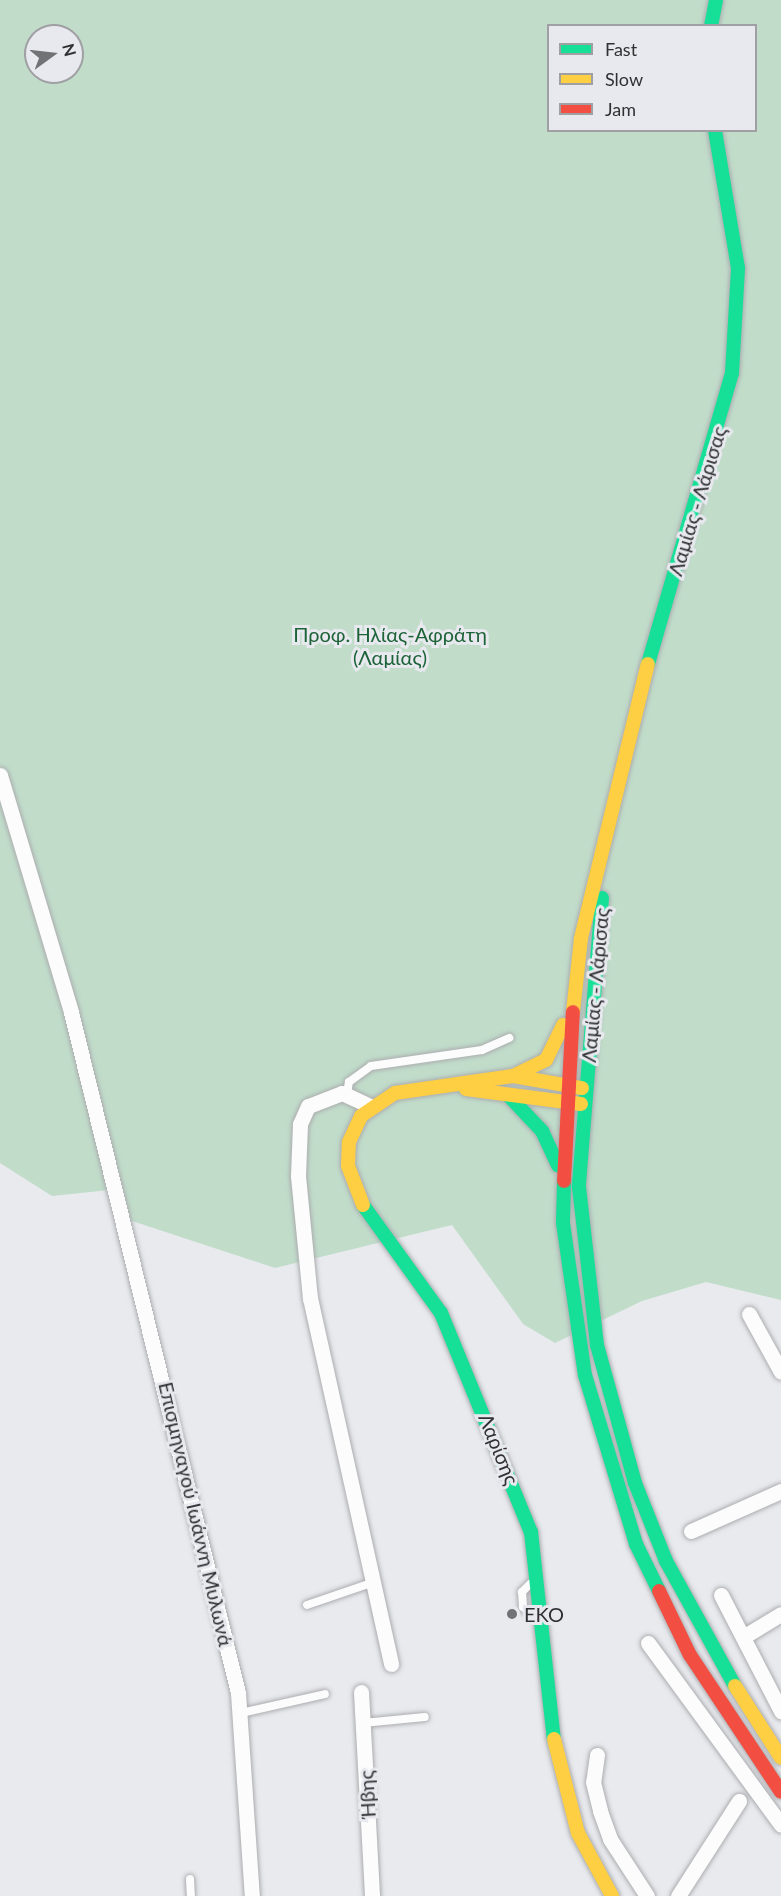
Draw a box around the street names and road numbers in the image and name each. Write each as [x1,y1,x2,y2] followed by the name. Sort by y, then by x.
[663,423,731,579] street label: Λαμίας - Λάρισας
[576,906,614,1064] street label: Λαμίας - Λάρισας
[154,1380,238,1648] street label: Επισμηναγού Ιωάννη Μυλωνά
[474,1410,524,1488] street label: Λαρίσης
[354,1770,380,1818] street label: Ήβης

